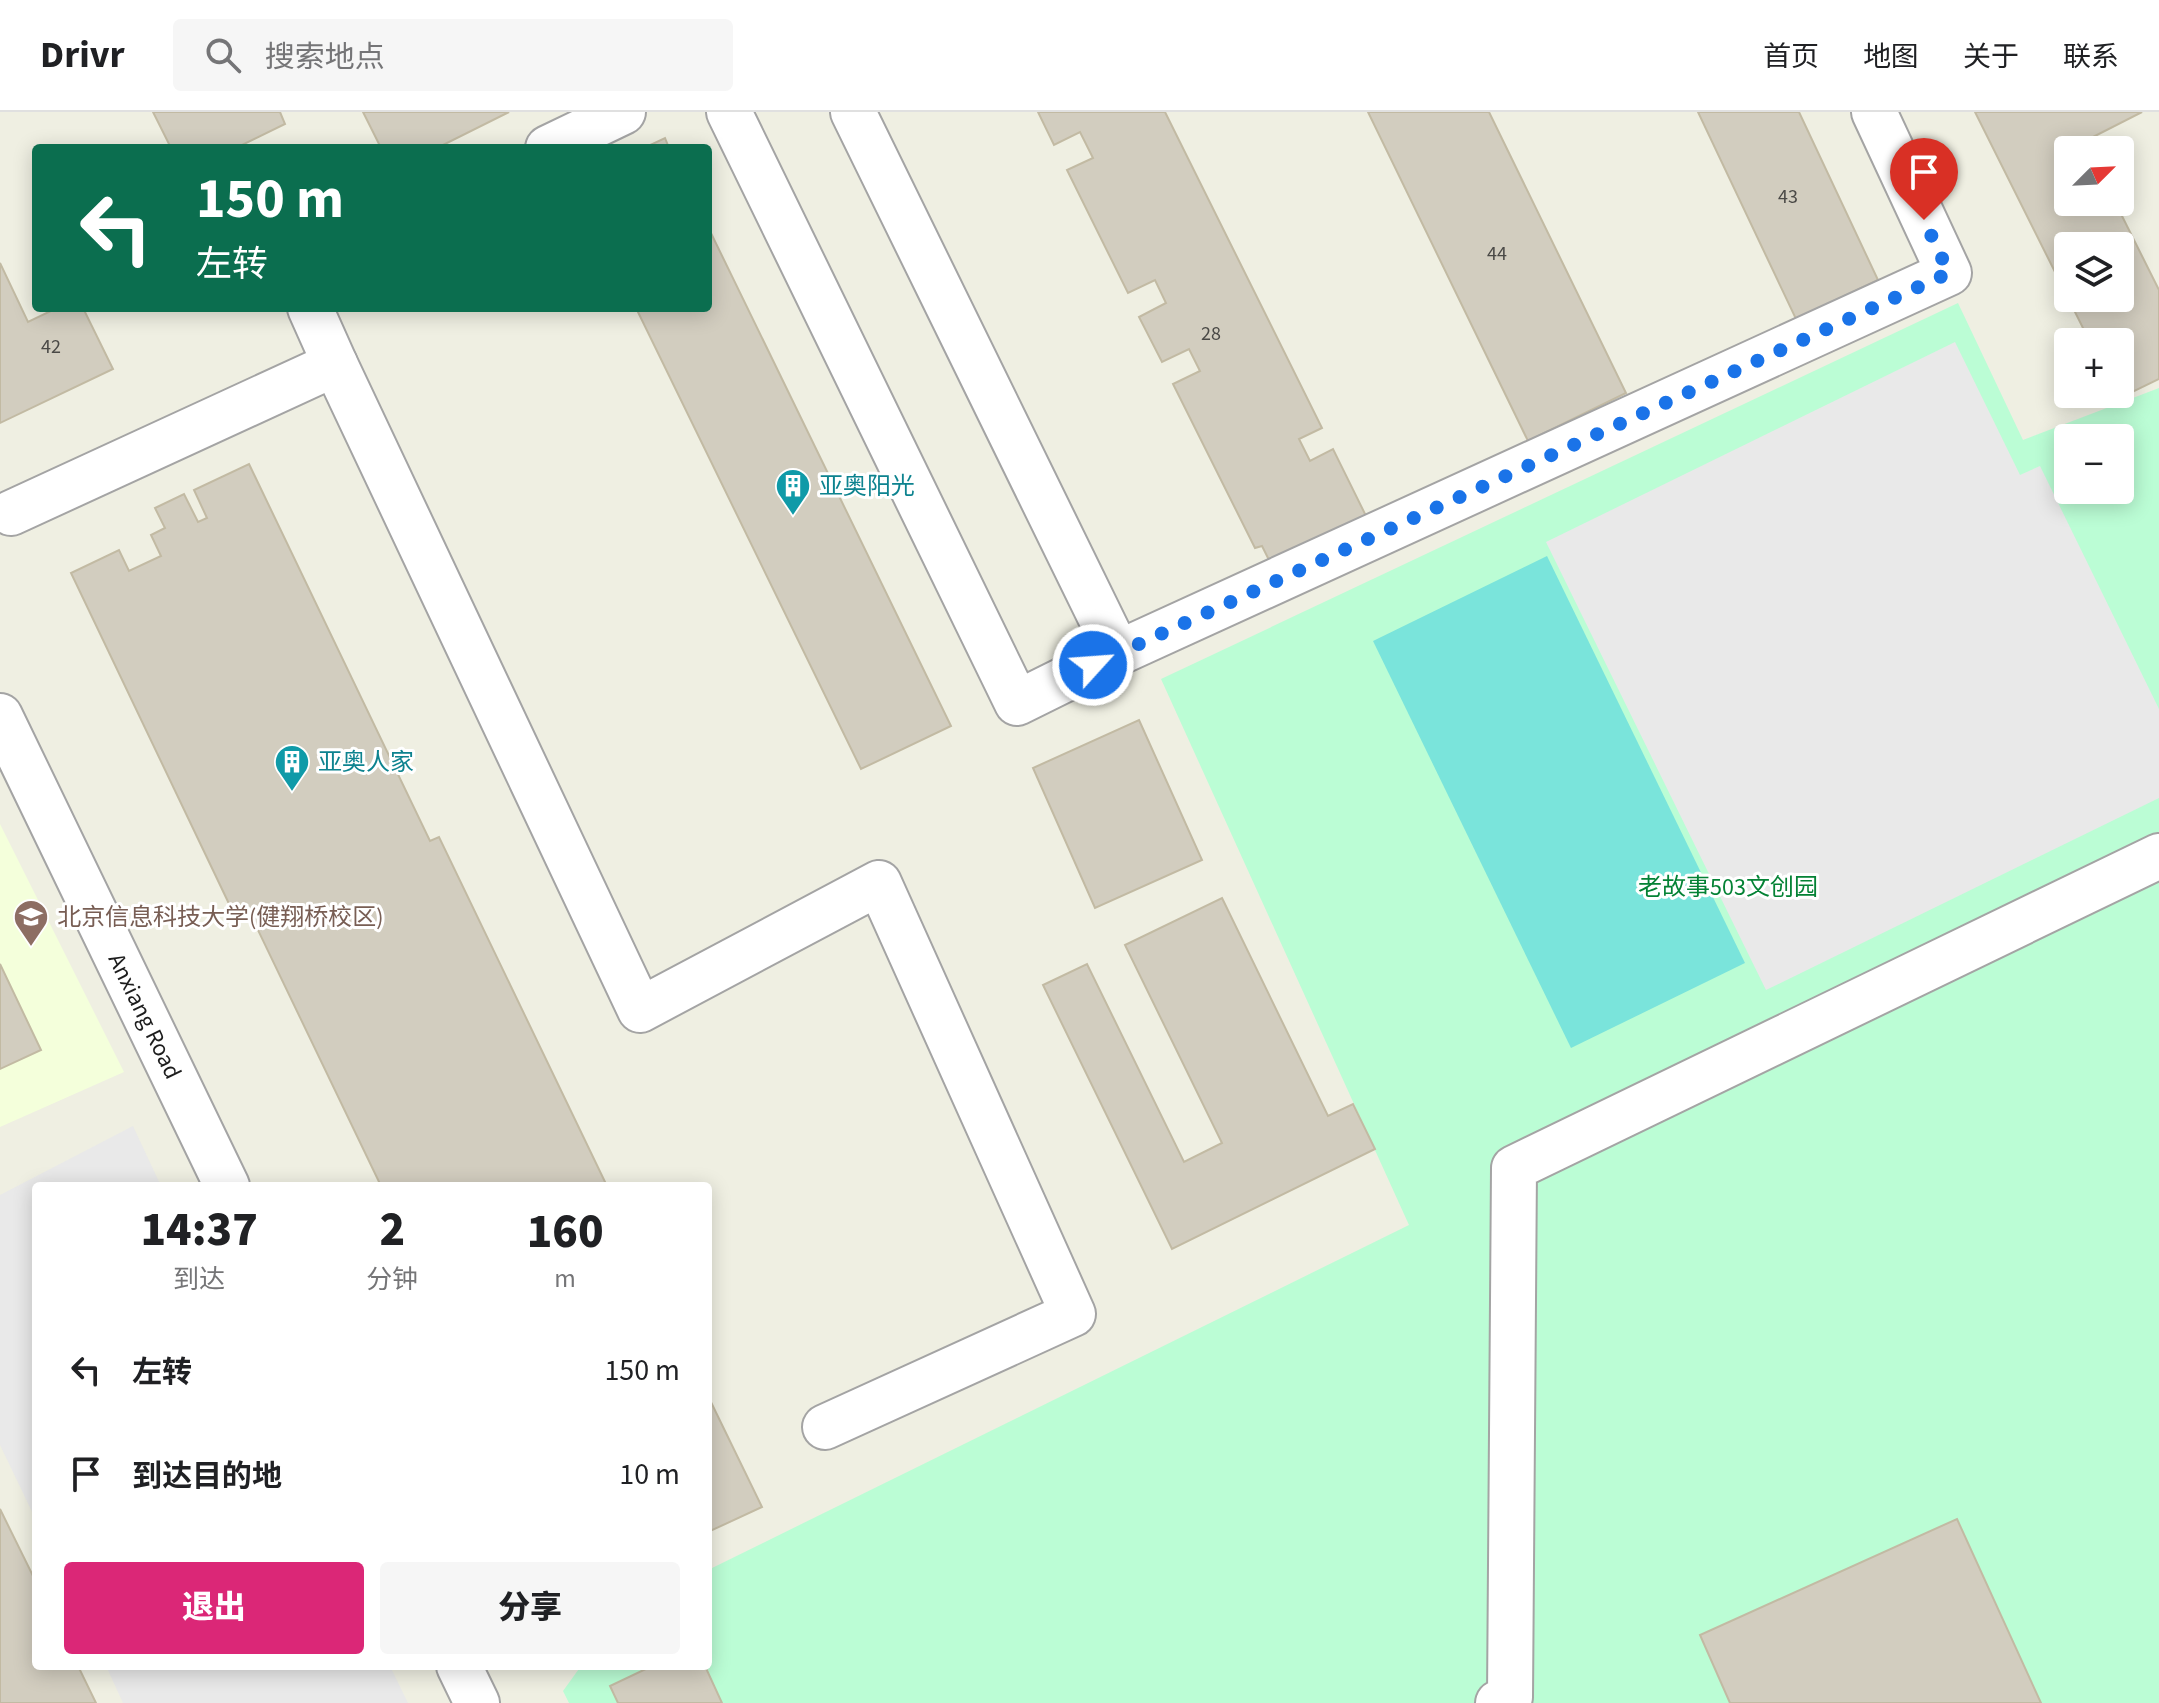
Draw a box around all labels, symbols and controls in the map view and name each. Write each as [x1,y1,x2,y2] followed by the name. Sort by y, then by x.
[173,19,733,91] search box
[40,28,125,82] text: Drivr
[201,33,245,77] icon: search
[265,36,385,79] text: 搜索地点
[1763,37,1819,77] text: 首页
[1863,37,1919,77] text: 地图
[1963,37,2019,77] text: 关于
[2063,37,2119,77] text: 联系
[2054,136,2134,216] north arrow
[2054,136,2134,504] map controls
[1890,138,1958,220] pin
[1902,150,1946,194] icon: arrive
[196,160,344,239] text: 150 m
[64,176,168,280] icon: left
[1778,183,1798,211] house number: 43
[2054,232,2134,312] button: layers
[196,239,268,290] text: 左转
[1487,240,1507,268] house number: 44
[1201,320,1221,348] house number: 28
[2054,328,2134,408] button: +
[41,333,61,361] house number: 42
[2054,424,2134,504] button: −
[774,467,812,517] building icon: 亚奥阳光
[819,469,915,504] place label: 亚奥阳光
[1051,623,1135,707] position arrow
[273,743,311,793] building icon: 亚奥人家
[318,745,414,780] place label: 亚奥人家
[1638,870,1818,905] park label: 老故事503文创园
[12,898,50,948] school or university icon: 北京信息科技大学(健翔桥校区)
[57,900,384,935] place label: 北京信息科技大学(健翔桥校区)
[99,947,190,1085] street label: Anxiang Road
[140,1196,258,1264] text: 14:37
[379,1196,405,1264] text: 2
[527,1198,604,1266] text: 160
[554,1260,576,1297] text: m
[173,1261,225,1298] text: 到达
[366,1261,418,1298] text: 分钟
[64,1348,108,1392] icon: left
[604,1349,680,1392] text: 150 m
[132,1351,192,1394] text: 左转
[64,1452,108,1496] icon: arrive
[619,1453,680,1496] text: 10 m
[132,1455,282,1498] text: 到达目的地
[64,1562,364,1654] button: 退出
[380,1562,680,1654] button: 分享

